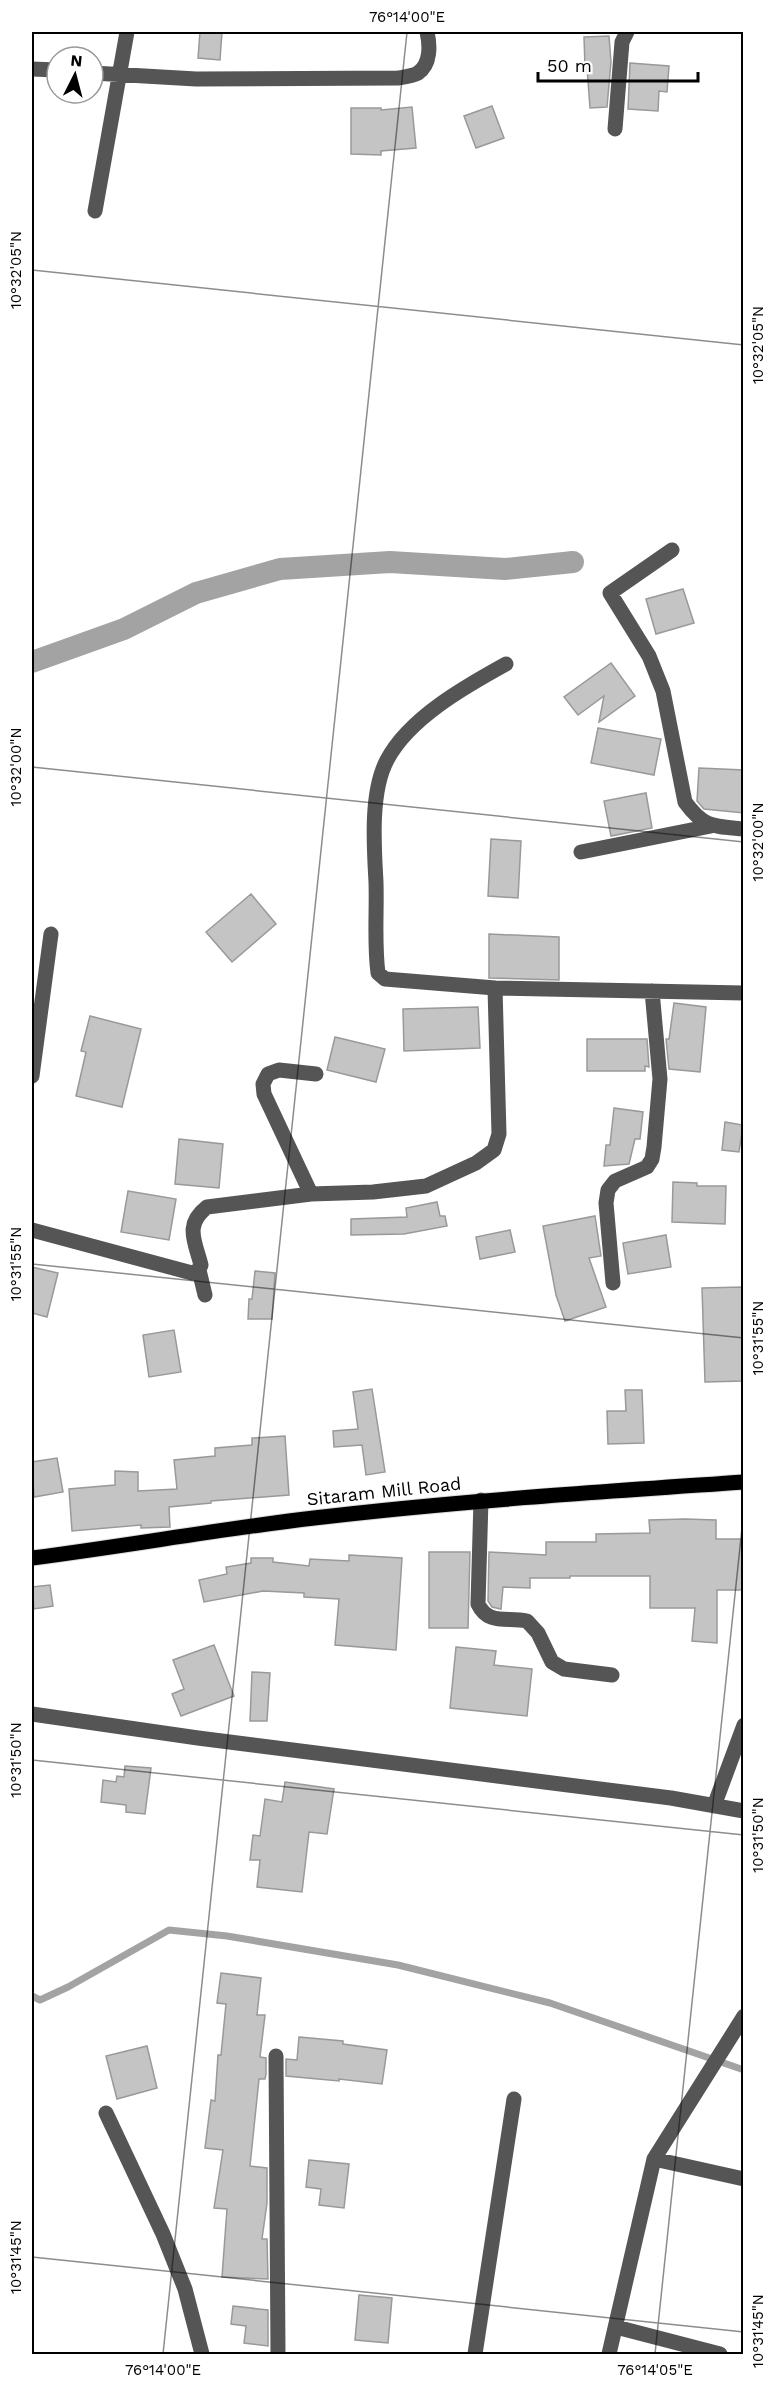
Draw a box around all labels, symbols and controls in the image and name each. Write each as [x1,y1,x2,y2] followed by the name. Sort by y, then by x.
[369,8,445,26] text: 76°14'00"E
[45,45,105,105] north arrow
[538,45,698,83] scale bar
[70,51,83,71] text: N
[547,55,592,76] text: 50 m
[7,231,25,309] text: 10°32'05"N
[749,306,767,384] text: 10°32'05"N
[7,728,25,806] text: 10°32'00"N
[749,803,767,881] text: 10°32'00"N
[7,1227,25,1301] text: 10°31'55"N
[749,1301,767,1375] text: 10°31'55"N
[306,1472,462,1510] street label: Sitaram Mill Road
[7,1722,25,1798] text: 10°31'50"N
[749,1797,767,1873] text: 10°31'50"N
[7,2220,25,2294] text: 10°31'45"N
[749,2294,767,2368] text: 10°31'45"N
[125,2361,201,2379] text: 76°14'00"E
[617,2361,693,2379] text: 76°14'05"E

